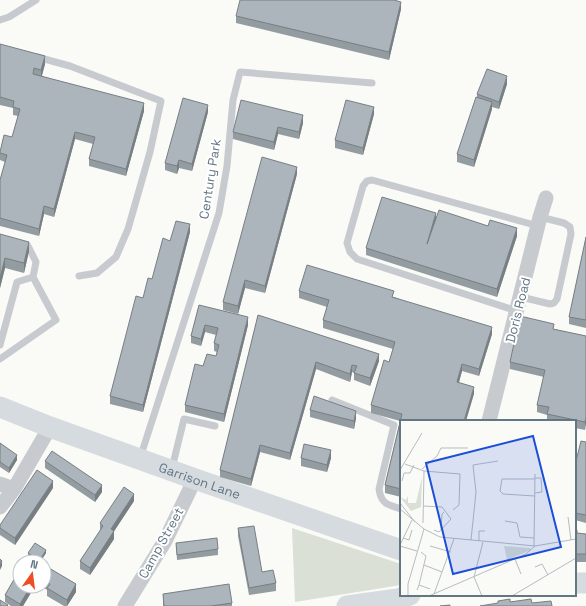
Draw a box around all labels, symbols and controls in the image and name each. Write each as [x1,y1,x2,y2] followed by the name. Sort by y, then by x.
[195,138,225,220] street label: Century Park
[502,276,534,344] street label: Doris Road
[400,420,576,596] inset map
[157,458,243,503] street label: Garrison Lane
[135,505,187,581] street label: Camp Street
[12,554,52,594] north arrow
[29,557,40,572] text: N

